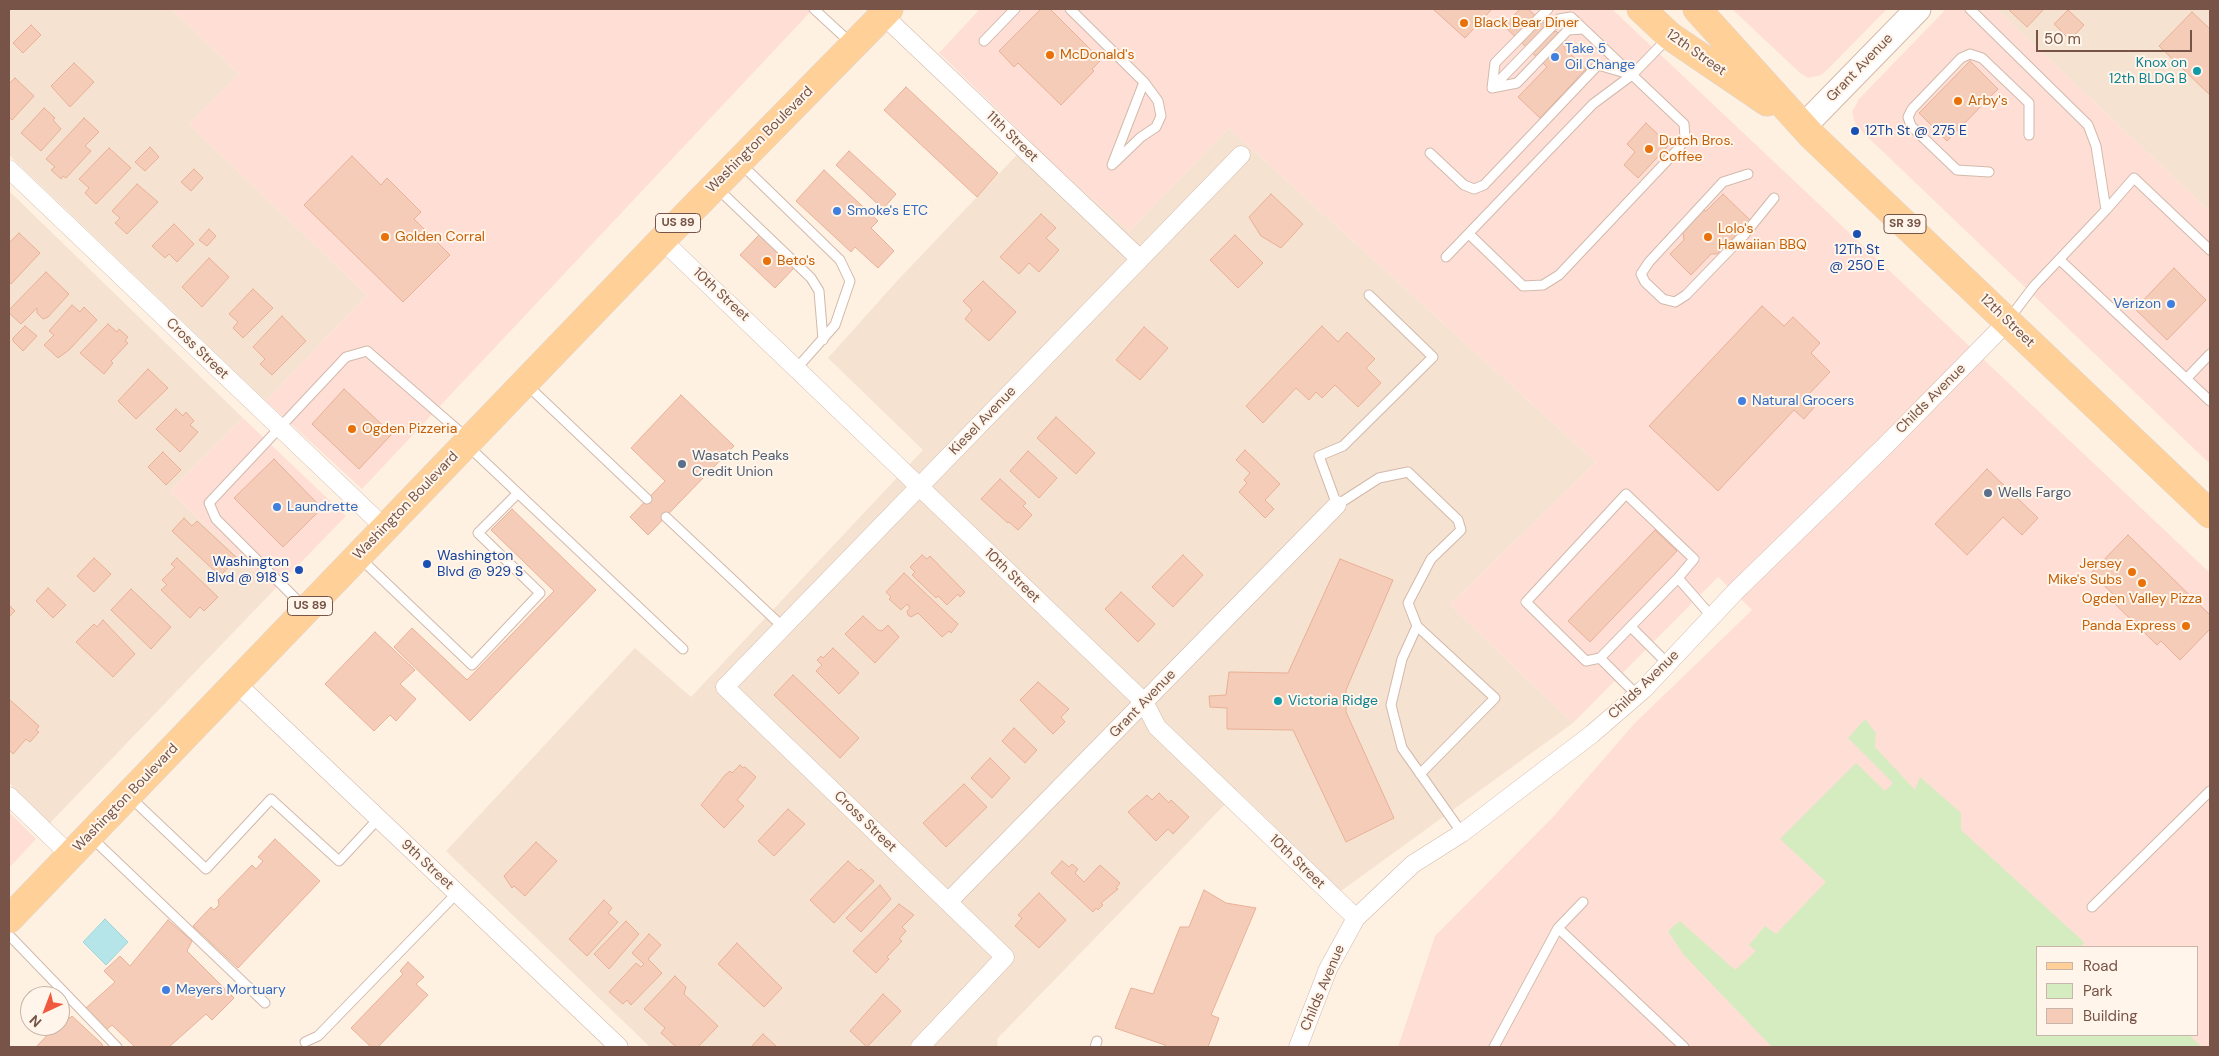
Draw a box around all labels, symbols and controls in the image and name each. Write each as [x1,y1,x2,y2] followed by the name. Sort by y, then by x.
[1474,15,1579,31] place label: Black Bear Diner
[1458,17,1470,29] marker: Black Bear Diner
[2039,20,2195,52] scale bar
[1663,26,1729,80] street label: 12th Street
[2044,29,2081,49] text: 50 m
[1823,30,1897,106] street label: Grant Avenue
[1565,41,1635,74] place label: Take 5 Oil Change
[1060,47,1135,63] place label: McDonald's
[1044,49,1056,61] marker: McDonald's
[1549,51,1561,63] marker: Take 5 Oil Change
[2109,55,2187,88] place label: Knox on 12th BLDG B
[2191,65,2203,77] marker: Knox on 12th BLDG B
[703,83,817,197] street label: Washington Boulevard
[1968,93,2008,109] place label: Arby's
[1952,95,1964,107] marker: Arby's
[983,108,1041,166] street label: 11th Street
[1865,123,1967,139] place label: 12Th St @ 275 E
[1849,125,1861,137] marker: 12Th St @ 275 E
[1659,133,1733,166] place label: Dutch Bros. Coffee
[1643,143,1655,155] marker: Dutch Bros. Coffee
[847,203,928,219] place label: Smoke's ETC
[831,205,843,217] marker: Smoke's ETC
[656,214,700,232] road number: US 89
[1884,214,1926,233] road number: SR 39
[1718,221,1807,253] place label: Lolo's Hawaiian BBQ
[1851,228,1863,240] marker: 12Th St @ 250 E
[395,229,485,245] place label: Golden Corral
[379,231,391,243] marker: Golden Corral
[1702,231,1714,243] marker: Lolo's Hawaiian BBQ
[1829,242,1885,274] place label: 12Th St @ 250 E
[777,253,815,269] place label: Beto's
[761,255,773,267] marker: Beto's
[689,265,753,325] street label: 10th Street
[1976,291,2038,351] street label: 12th Street
[2113,296,2161,312] place label: Verizon
[2165,298,2177,310] marker: Verizon
[162,315,232,383] street label: Cross Street
[1893,361,1969,437] street label: Childs Avenue
[946,383,1020,459] street label: Kiesel Avenue
[1752,393,1854,409] place label: Natural Grocers
[1736,395,1748,407] marker: Natural Grocers
[362,421,457,437] place label: Ogden Pizzeria
[346,423,358,435] marker: Ogden Pizzeria
[350,448,462,564] street label: Washington Boulevard
[692,448,789,481] place label: Wasatch Peaks Credit Union
[676,458,688,470] marker: Wasatch Peaks Credit Union
[1998,485,2071,501] place label: Wells Fargo
[1982,487,1994,499] marker: Wells Fargo
[287,499,358,515] place label: Laundrette
[271,501,283,513] marker: Laundrette
[981,545,1043,607] street label: 10th Street
[437,548,523,580] place label: Washington Blvd @ 929 S
[207,554,289,586] place label: Washington Blvd @ 918 S
[2048,556,2122,588] place label: Jersey Mike's Subs
[421,558,433,570] marker: Washington Blvd @ 929 S
[293,564,305,576] marker: Washington Blvd @ 918 S
[2126,566,2138,578] marker: Jersey Mike's Subs
[2136,577,2148,589] marker: Ogden Valley Pizza
[2082,591,2202,607] place label: Ogden Valley Pizza
[288,596,332,616] road number: US 89
[2082,618,2176,634] place label: Panda Express
[2180,620,2192,632] marker: Panda Express
[1605,647,1683,723] street label: Childs Avenue
[1106,666,1180,742] street label: Grant Avenue
[1288,693,1378,709] place label: Victoria Ridge
[1272,695,1284,707] marker: Victoria Ridge
[70,740,182,856] street label: Washington Boulevard
[830,788,900,856] street label: Cross Street
[1266,831,1328,893] street label: 10th Street
[397,836,457,894] street label: 9th Street
[1297,943,1349,1033] street label: Childs Avenue
[2036,946,2199,1036] legend
[2083,956,2118,976] text: Road
[2083,981,2113,1001] text: Park
[176,982,286,998] place label: Meyers Mortuary
[160,984,172,996] marker: Meyers Mortuary
[20,986,70,1036] north arrow
[2083,1006,2138,1026] text: Building
[26,1011,45,1031] text: N

